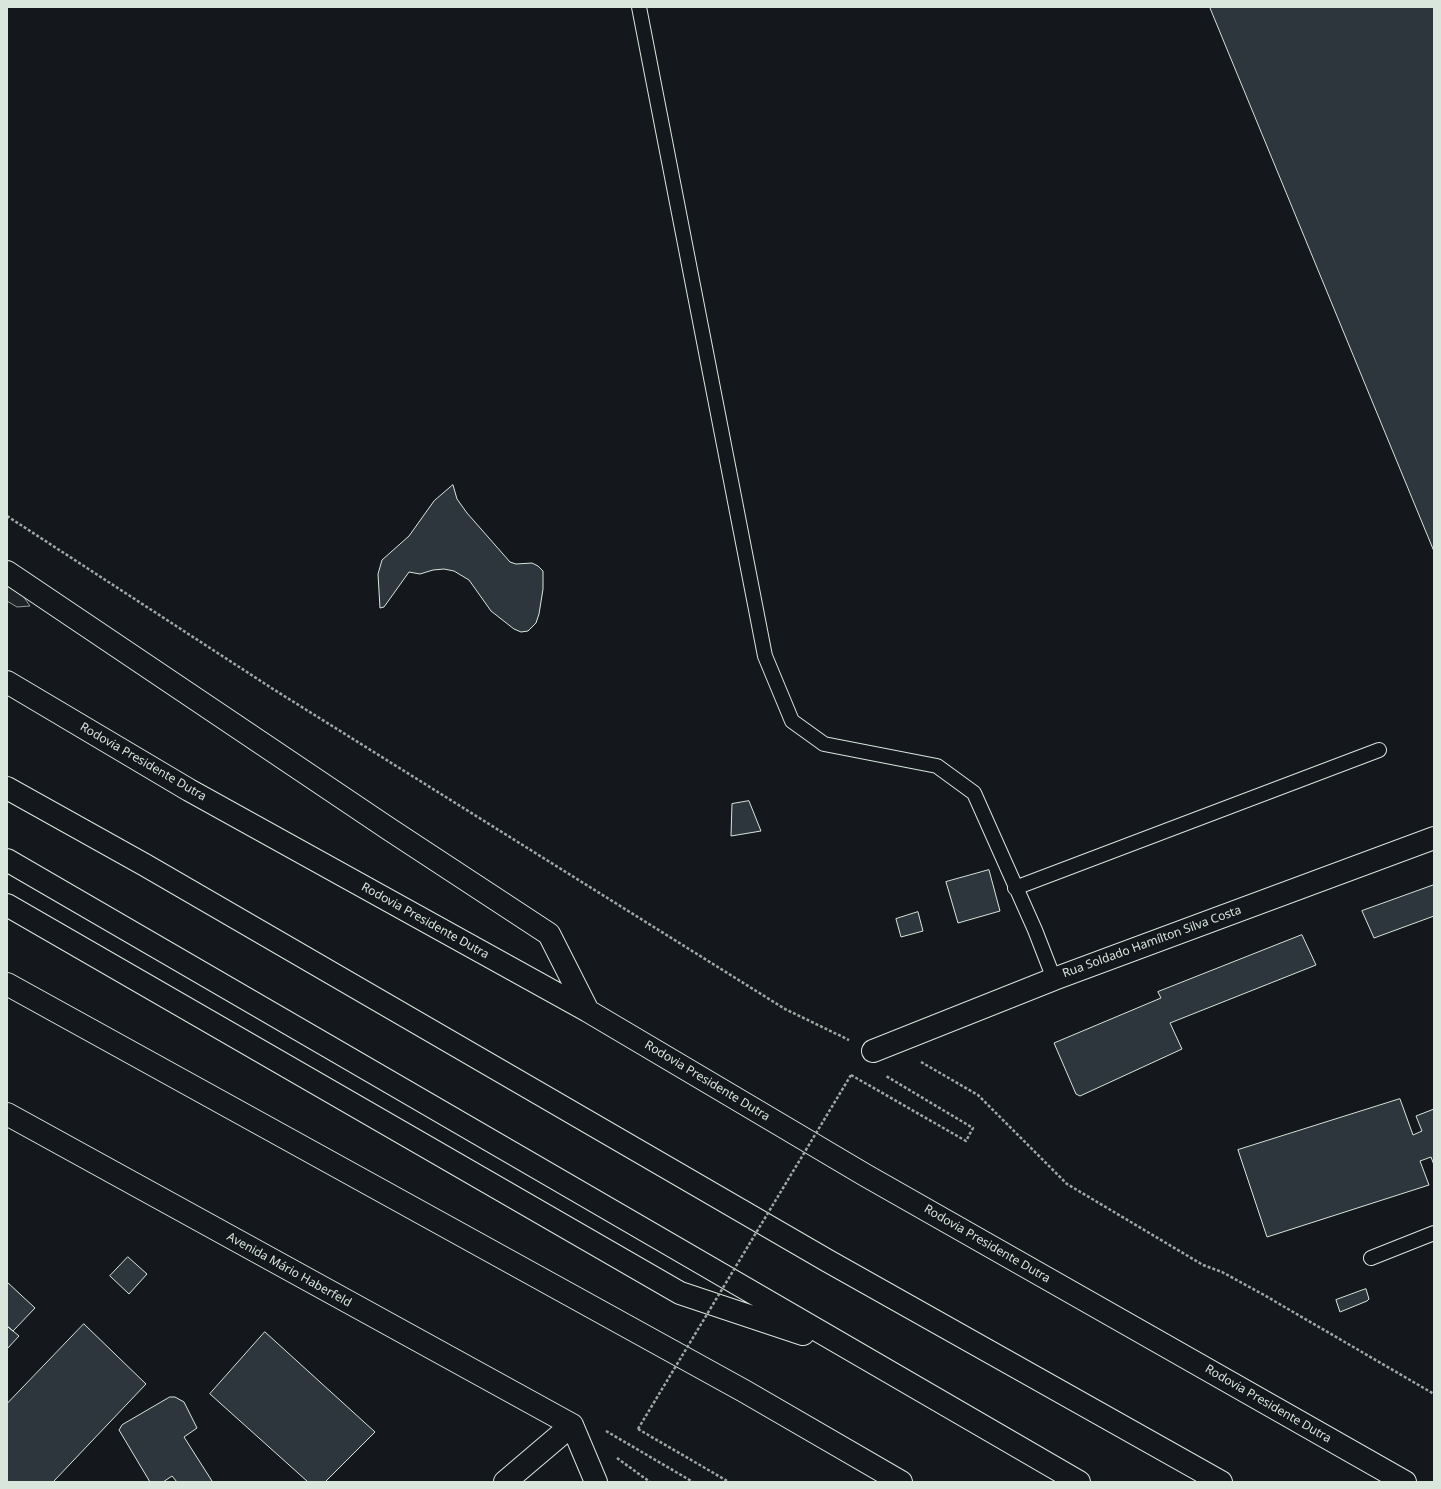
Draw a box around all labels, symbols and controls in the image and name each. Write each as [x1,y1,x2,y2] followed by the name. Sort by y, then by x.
[77,720,209,804] street label: Rodovia Presidente Dutra
[359,880,491,962] street label: Rodovia Presidente Dutra
[1061,903,1243,981] street label: Rua Soldado Hamílton Silva Costa
[642,1038,772,1124] street label: Rodovia Presidente Dutra
[921,1202,1053,1286] street label: Rodovia Presidente Dutra
[224,1230,354,1310] street label: Avenida Mário Haberfeld
[1202,1362,1334,1446] street label: Rodovia Presidente Dutra

